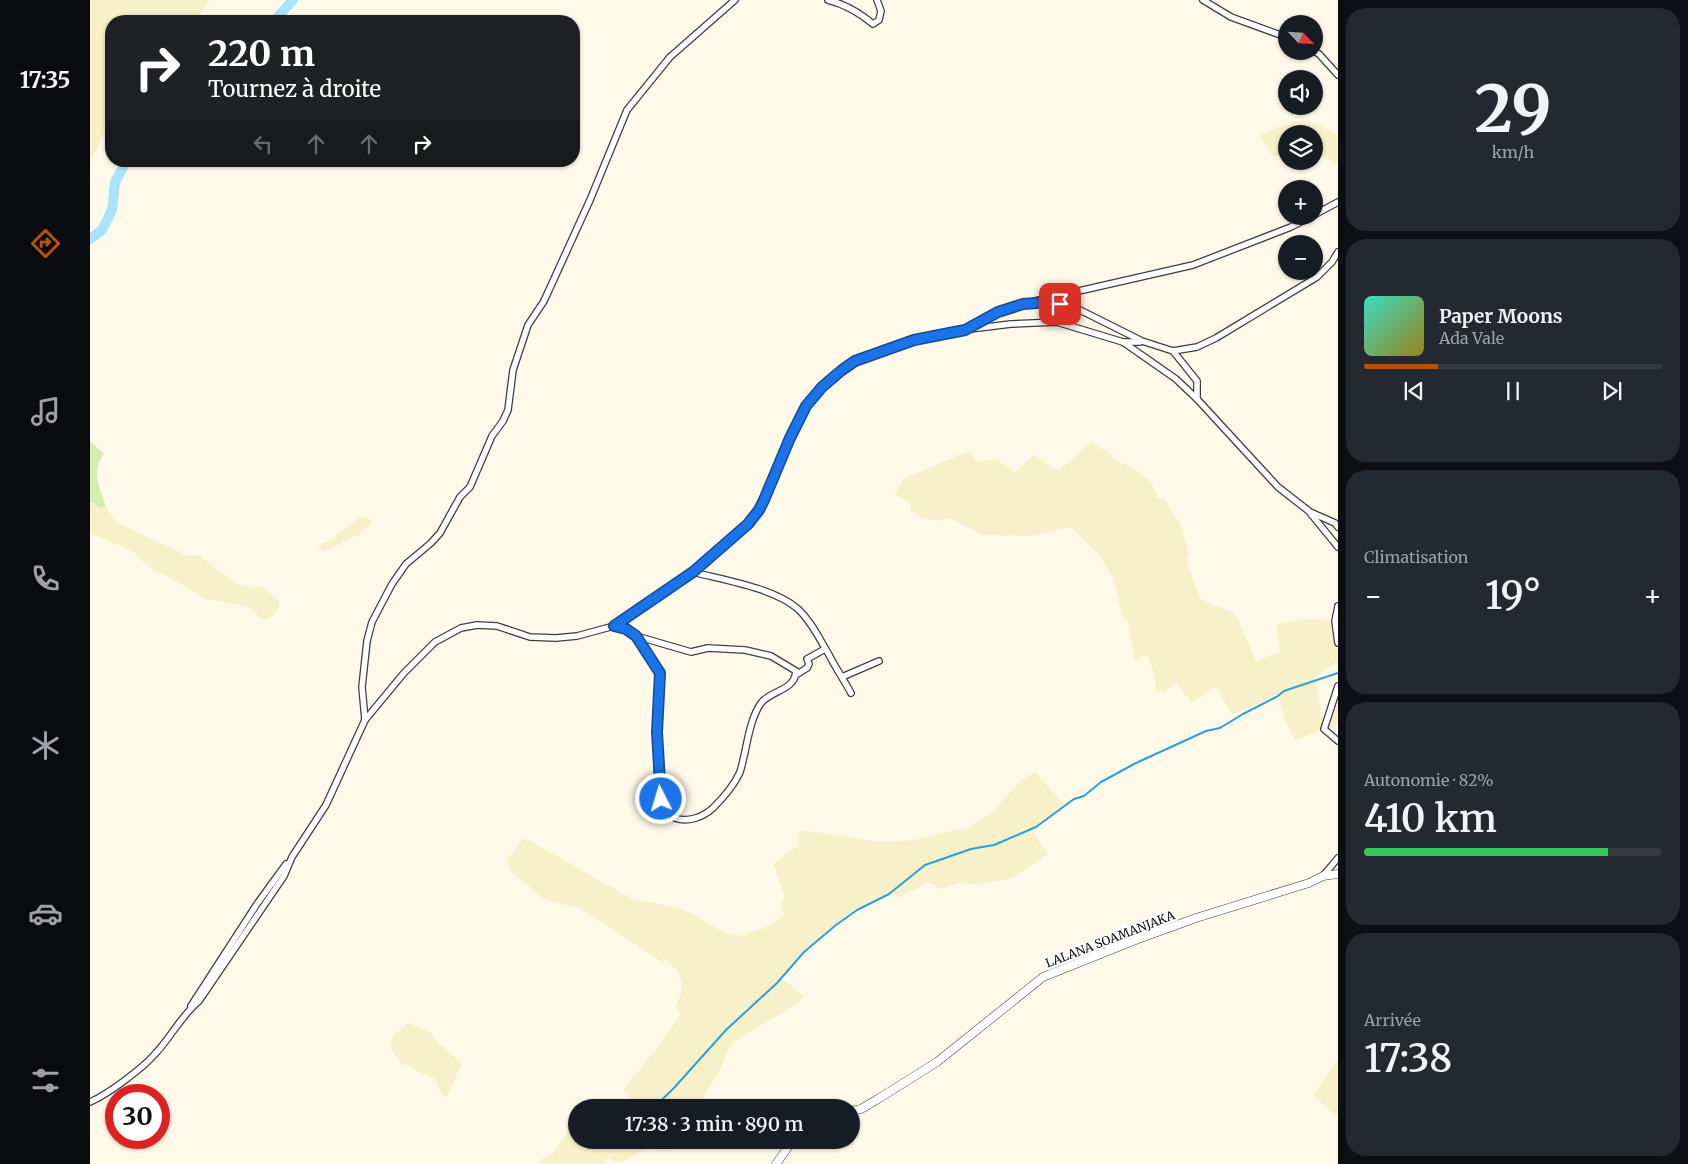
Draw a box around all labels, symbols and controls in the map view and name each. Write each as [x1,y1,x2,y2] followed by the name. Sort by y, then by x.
[1278,15,1322,60] north arrow
[1278,15,1323,280] map controls
[208,32,315,76] text: 220 m
[125,35,190,100] icon: right
[20,66,70,94] text: 17:35
[1474,68,1552,150] text: 29
[1278,70,1323,115] button: sound
[208,75,381,103] text: Tournez à droite
[1278,125,1323,170] button: layers
[249,130,277,158] icon: left
[302,130,330,158] icon: ahead
[355,130,383,158] icon: ahead
[408,130,436,158] icon: right
[1492,142,1534,162] text: km/h
[1278,180,1323,225] button: +
[28,226,63,261] icon: directions
[1278,235,1323,280] button: −
[1039,283,1081,325] pin
[1046,290,1074,318] icon: arrive
[1439,304,1563,328] text: Paper Moons
[1439,328,1504,348] text: Ada Vale
[1400,377,1428,405] icon: previous
[1499,377,1527,405] icon: pause
[1598,377,1626,405] icon: next
[28,394,63,429] icon: music
[1364,547,1468,567] text: Climatisation
[28,561,63,596] icon: phone
[1485,572,1541,619] text: 19°
[1364,578,1383,614] text: −
[1643,578,1662,614] text: +
[28,728,63,763] icon: climate
[1364,770,1494,790] text: Autonomie · 82%
[634,772,686,824] position arrow
[1364,795,1497,842] text: 410 km
[28,896,63,931] icon: car
[1043,907,1177,971] street label: LALANA SOAMANJAKA
[1364,1010,1421,1030] text: Arrivée
[1364,1035,1452,1082] text: 17:38
[28,1063,63,1098] icon: filters
[105,1084,170,1149] speed limit sign: 30
[624,1112,804,1136] text: 17:38 · 3 min · 890 m

